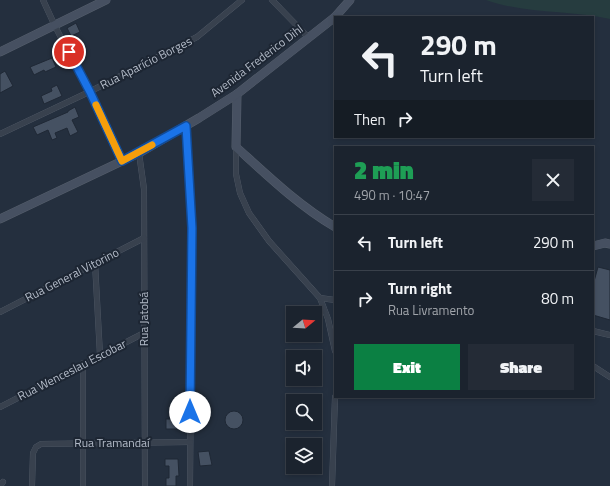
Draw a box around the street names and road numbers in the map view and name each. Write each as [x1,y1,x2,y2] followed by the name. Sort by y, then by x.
[206,19,307,102] street label: Avenida Frederico Dihl
[96,31,195,94] street label: Rua Aparício Borges
[21,243,122,307] street label: Rua General Vitorino
[134,292,153,346] street label: Rua Jatobá
[14,334,130,405] street label: Rua Wenceslau Escobar
[74,433,151,452] street label: Rua Tramandaí

